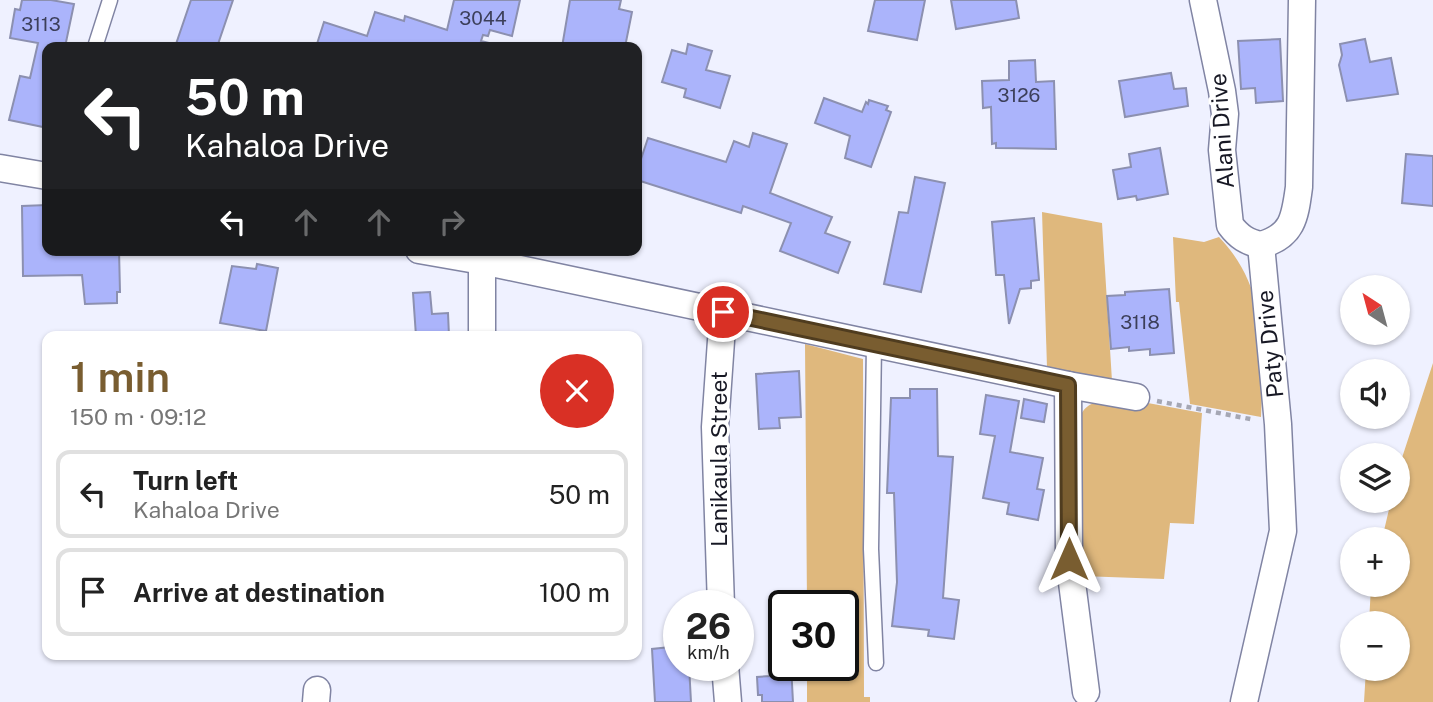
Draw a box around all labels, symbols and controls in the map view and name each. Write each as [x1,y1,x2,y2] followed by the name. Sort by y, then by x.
[459,7,507,29] house number: 3044
[21,13,61,35] house number: 3113
[185,68,305,126] text: 50 m
[70,70,161,161] icon: left
[1204,72,1239,190] street label: Alani Drive
[998,84,1040,106] house number: 3126
[185,127,389,164] text: Kahaloa Drive
[214,203,252,241] icon: left
[287,203,325,241] icon: ahead
[360,203,398,241] icon: ahead
[433,203,471,241] icon: right
[1340,275,1410,345] north arrow
[1340,275,1410,681] map controls
[693,282,753,342] pin
[1250,289,1289,399] street label: Paty Drive
[704,293,742,331] icon: arrive
[1120,311,1160,333] house number: 3118
[70,352,170,401] text: 1 min
[540,354,614,428] button: close
[1340,359,1410,429] button: sound
[705,371,732,547] street label: Lanikaula Street
[70,403,207,430] text: 150 m · 09:12
[1340,443,1410,513] button: layers
[133,465,238,496] text: Turn left
[74,475,112,513] icon: left
[549,479,610,510] text: 50 m
[133,496,280,523] text: Kahaloa Drive
[1032,522,1106,596] position arrow
[1340,527,1410,597] button: +
[74,573,112,611] icon: arrive
[133,577,385,608] text: Arrive at destination
[539,577,610,608] text: 100 m
[768,590,859,681] speed limit sign: 30
[686,606,731,647] text: 26
[1340,611,1410,681] button: −
[687,642,730,663] text: km/h

